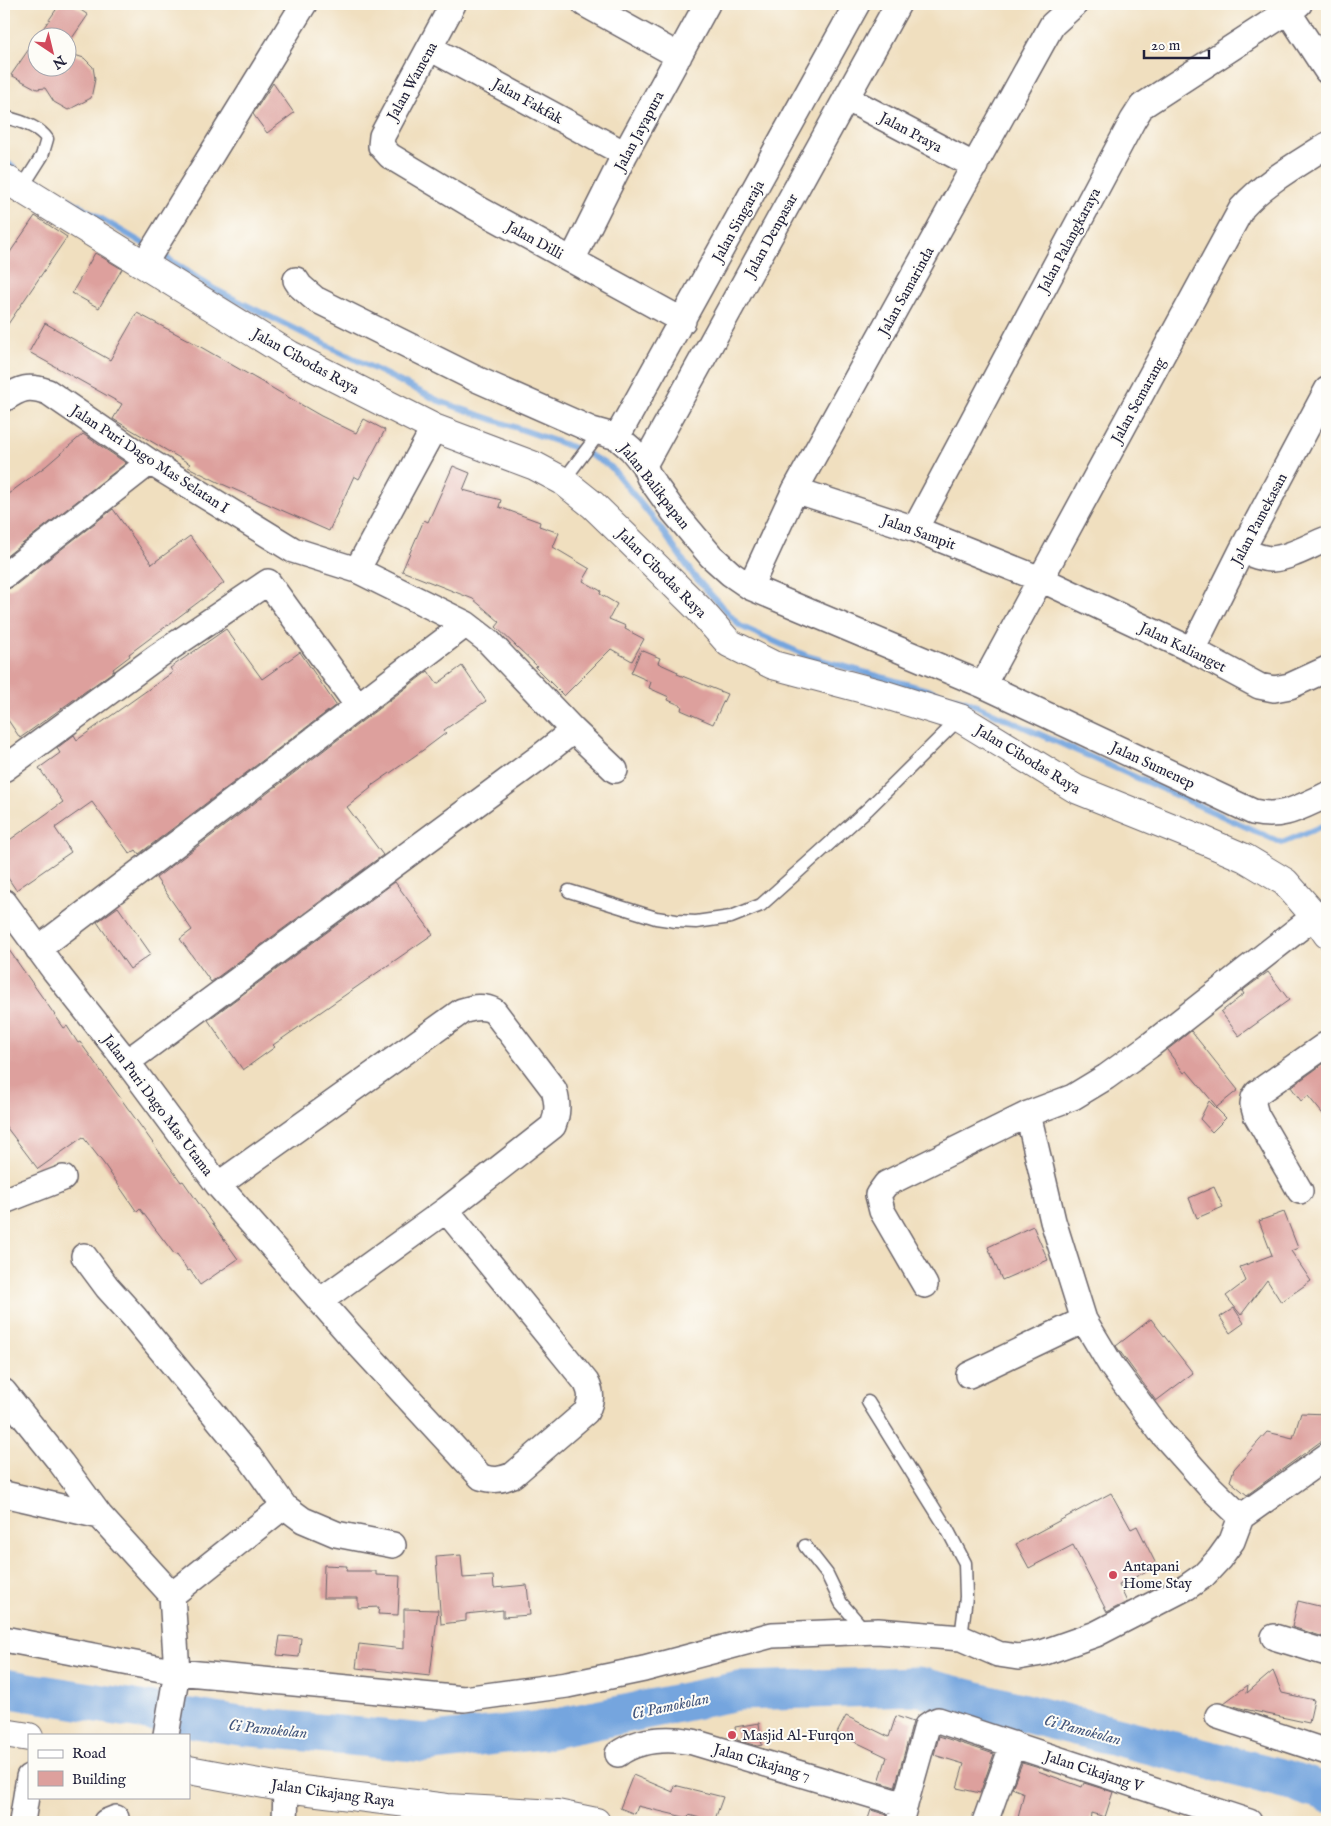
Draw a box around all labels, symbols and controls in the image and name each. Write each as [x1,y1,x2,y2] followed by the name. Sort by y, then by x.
[28,28,78,78] north arrow
[1144,28,1208,60] scale bar
[1151,36,1181,55] text: 20 m
[382,38,442,126] street label: Jalan Wamena
[49,50,70,73] text: N
[487,73,567,129] street label: Jalan Fakfak
[610,88,669,176] street label: Jalan Jayapura
[874,107,946,157] street label: Jalan Praya
[707,177,769,267] street label: Jalan Singaraja
[1033,184,1105,298] street label: Jalan Palangkaraya
[740,190,802,282] street label: Jalan Denpasar
[501,216,567,264] street label: Jalan Dilli
[873,243,939,341] street label: Jalan Samarinda
[247,323,363,399] street label: Jalan Cibodas Raya
[1106,353,1170,448] street label: Jalan Semarang
[65,400,233,518] street label: Jalan Puri Dago Mas Selatan I
[614,438,694,533] street label: Jalan Balikpapan
[1226,470,1292,570] street label: Jalan Pamekasan
[878,510,958,555] street label: Jalan Sampit
[611,523,711,623] street label: Jalan Cibodas Raya
[1134,617,1229,677] street label: Jalan Kalianget
[970,720,1084,799] street label: Jalan Cibodas Raya
[1106,737,1198,793] street label: Jalan Sumenep
[97,1029,217,1180] street label: Jalan Puri Dago Mas Utama
[1122,1557,1193,1593] place label: Antapani Home Stay
[1107,1569,1119,1581] marker: Antapani Home Stay
[630,1689,711,1725] water label: Ci Pamokolan
[1042,1711,1123,1751] water label: Ci Pamokolan
[227,1716,308,1744] water label: Ci Pamokolan
[742,1726,854,1745] place label: Masjid Al-Furqon
[726,1729,738,1741] marker: Masjid Al-Furqon
[28,1734,190,1798] legend
[709,1739,812,1785] street label: Jalan Cikajang 7
[72,1744,107,1763] text: Road
[1040,1746,1147,1797] street label: Jalan Cikajang V
[72,1770,127,1789] text: Building
[268,1775,396,1812] street label: Jalan Cikajang Raya

